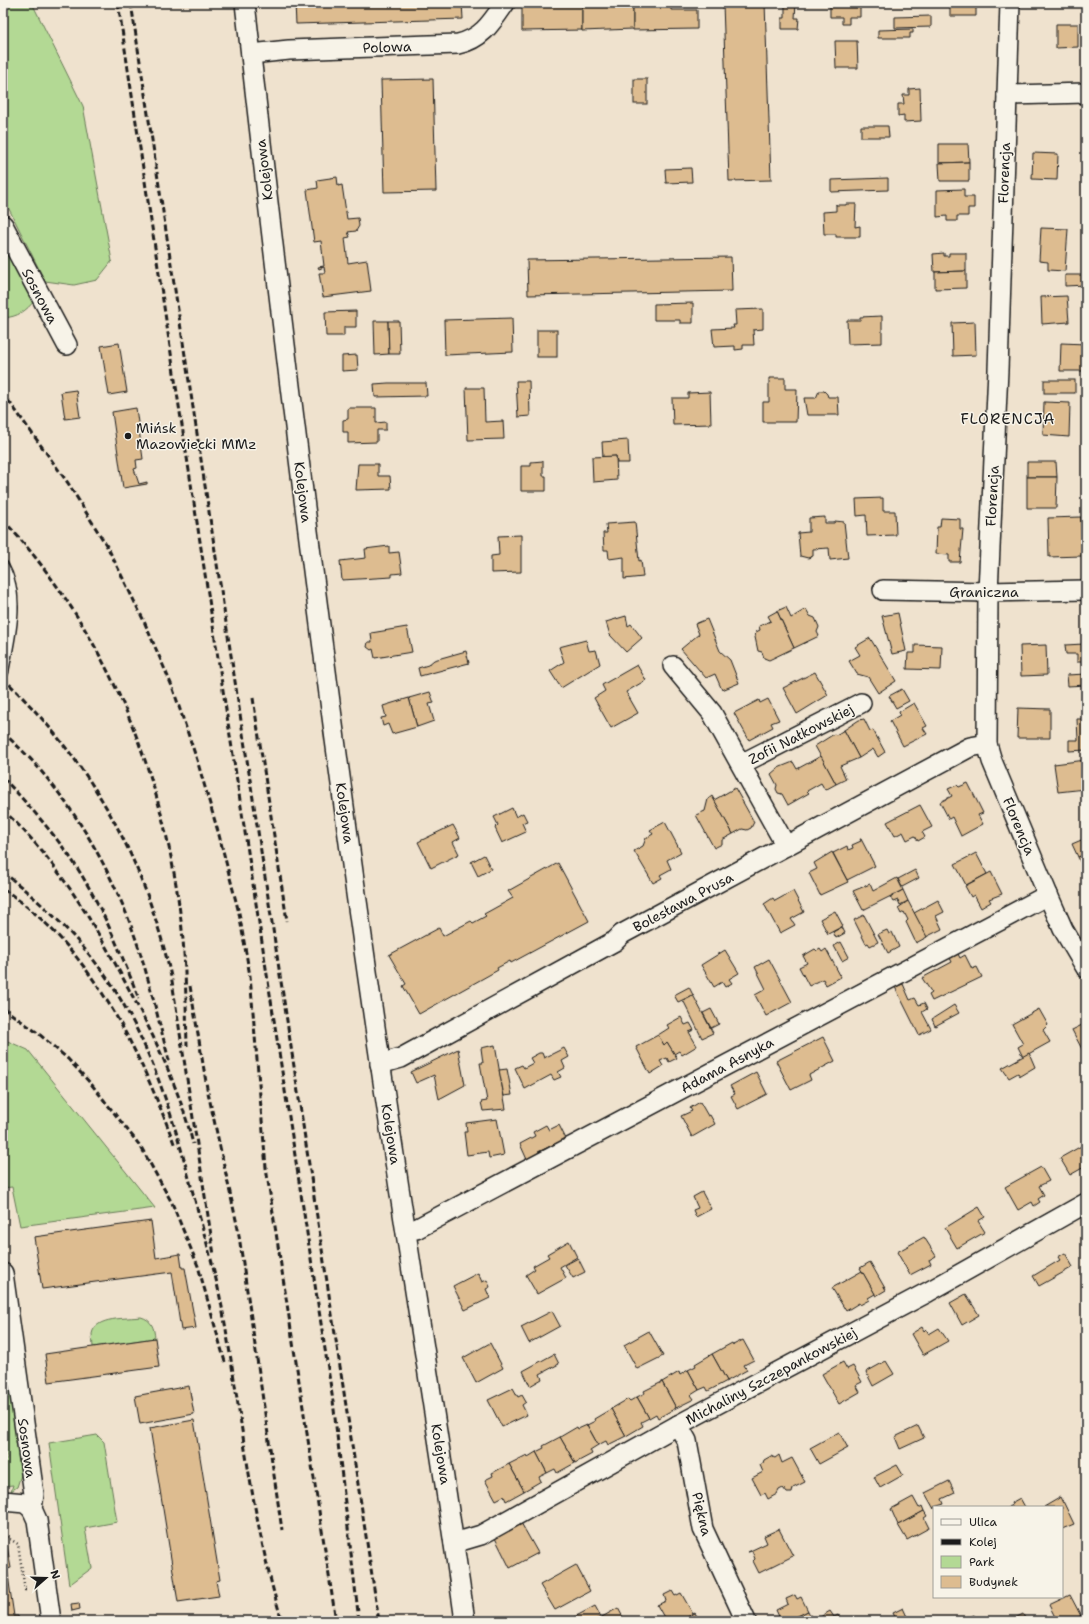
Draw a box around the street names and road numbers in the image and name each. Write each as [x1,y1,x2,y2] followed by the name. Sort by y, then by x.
[362,37,412,57] street label: Polowa
[251,138,277,202] street label: Kolejowa
[994,142,1014,204] street label: Florencja
[18,265,62,327] street label: Sosnowa
[290,460,316,524] street label: Kolejowa
[981,465,1003,527] street label: Florencja
[949,583,1019,601] street label: Graniczna
[745,700,857,768] street label: Zofii Nałkowskiej
[332,781,358,845] street label: Kolejowa
[999,794,1039,858] street label: Florencja
[630,868,737,936] street label: Bolesława Prusa
[677,1033,777,1097] street label: Adama Asnyka
[377,1102,405,1166] street label: Kolejowa
[682,1323,860,1429] street label: Michaliny Szczepankowskiej
[14,1417,40,1479] street label: Sosnowa
[427,1422,455,1486] street label: Kolejowa
[688,1490,716,1538] street label: Piękna

